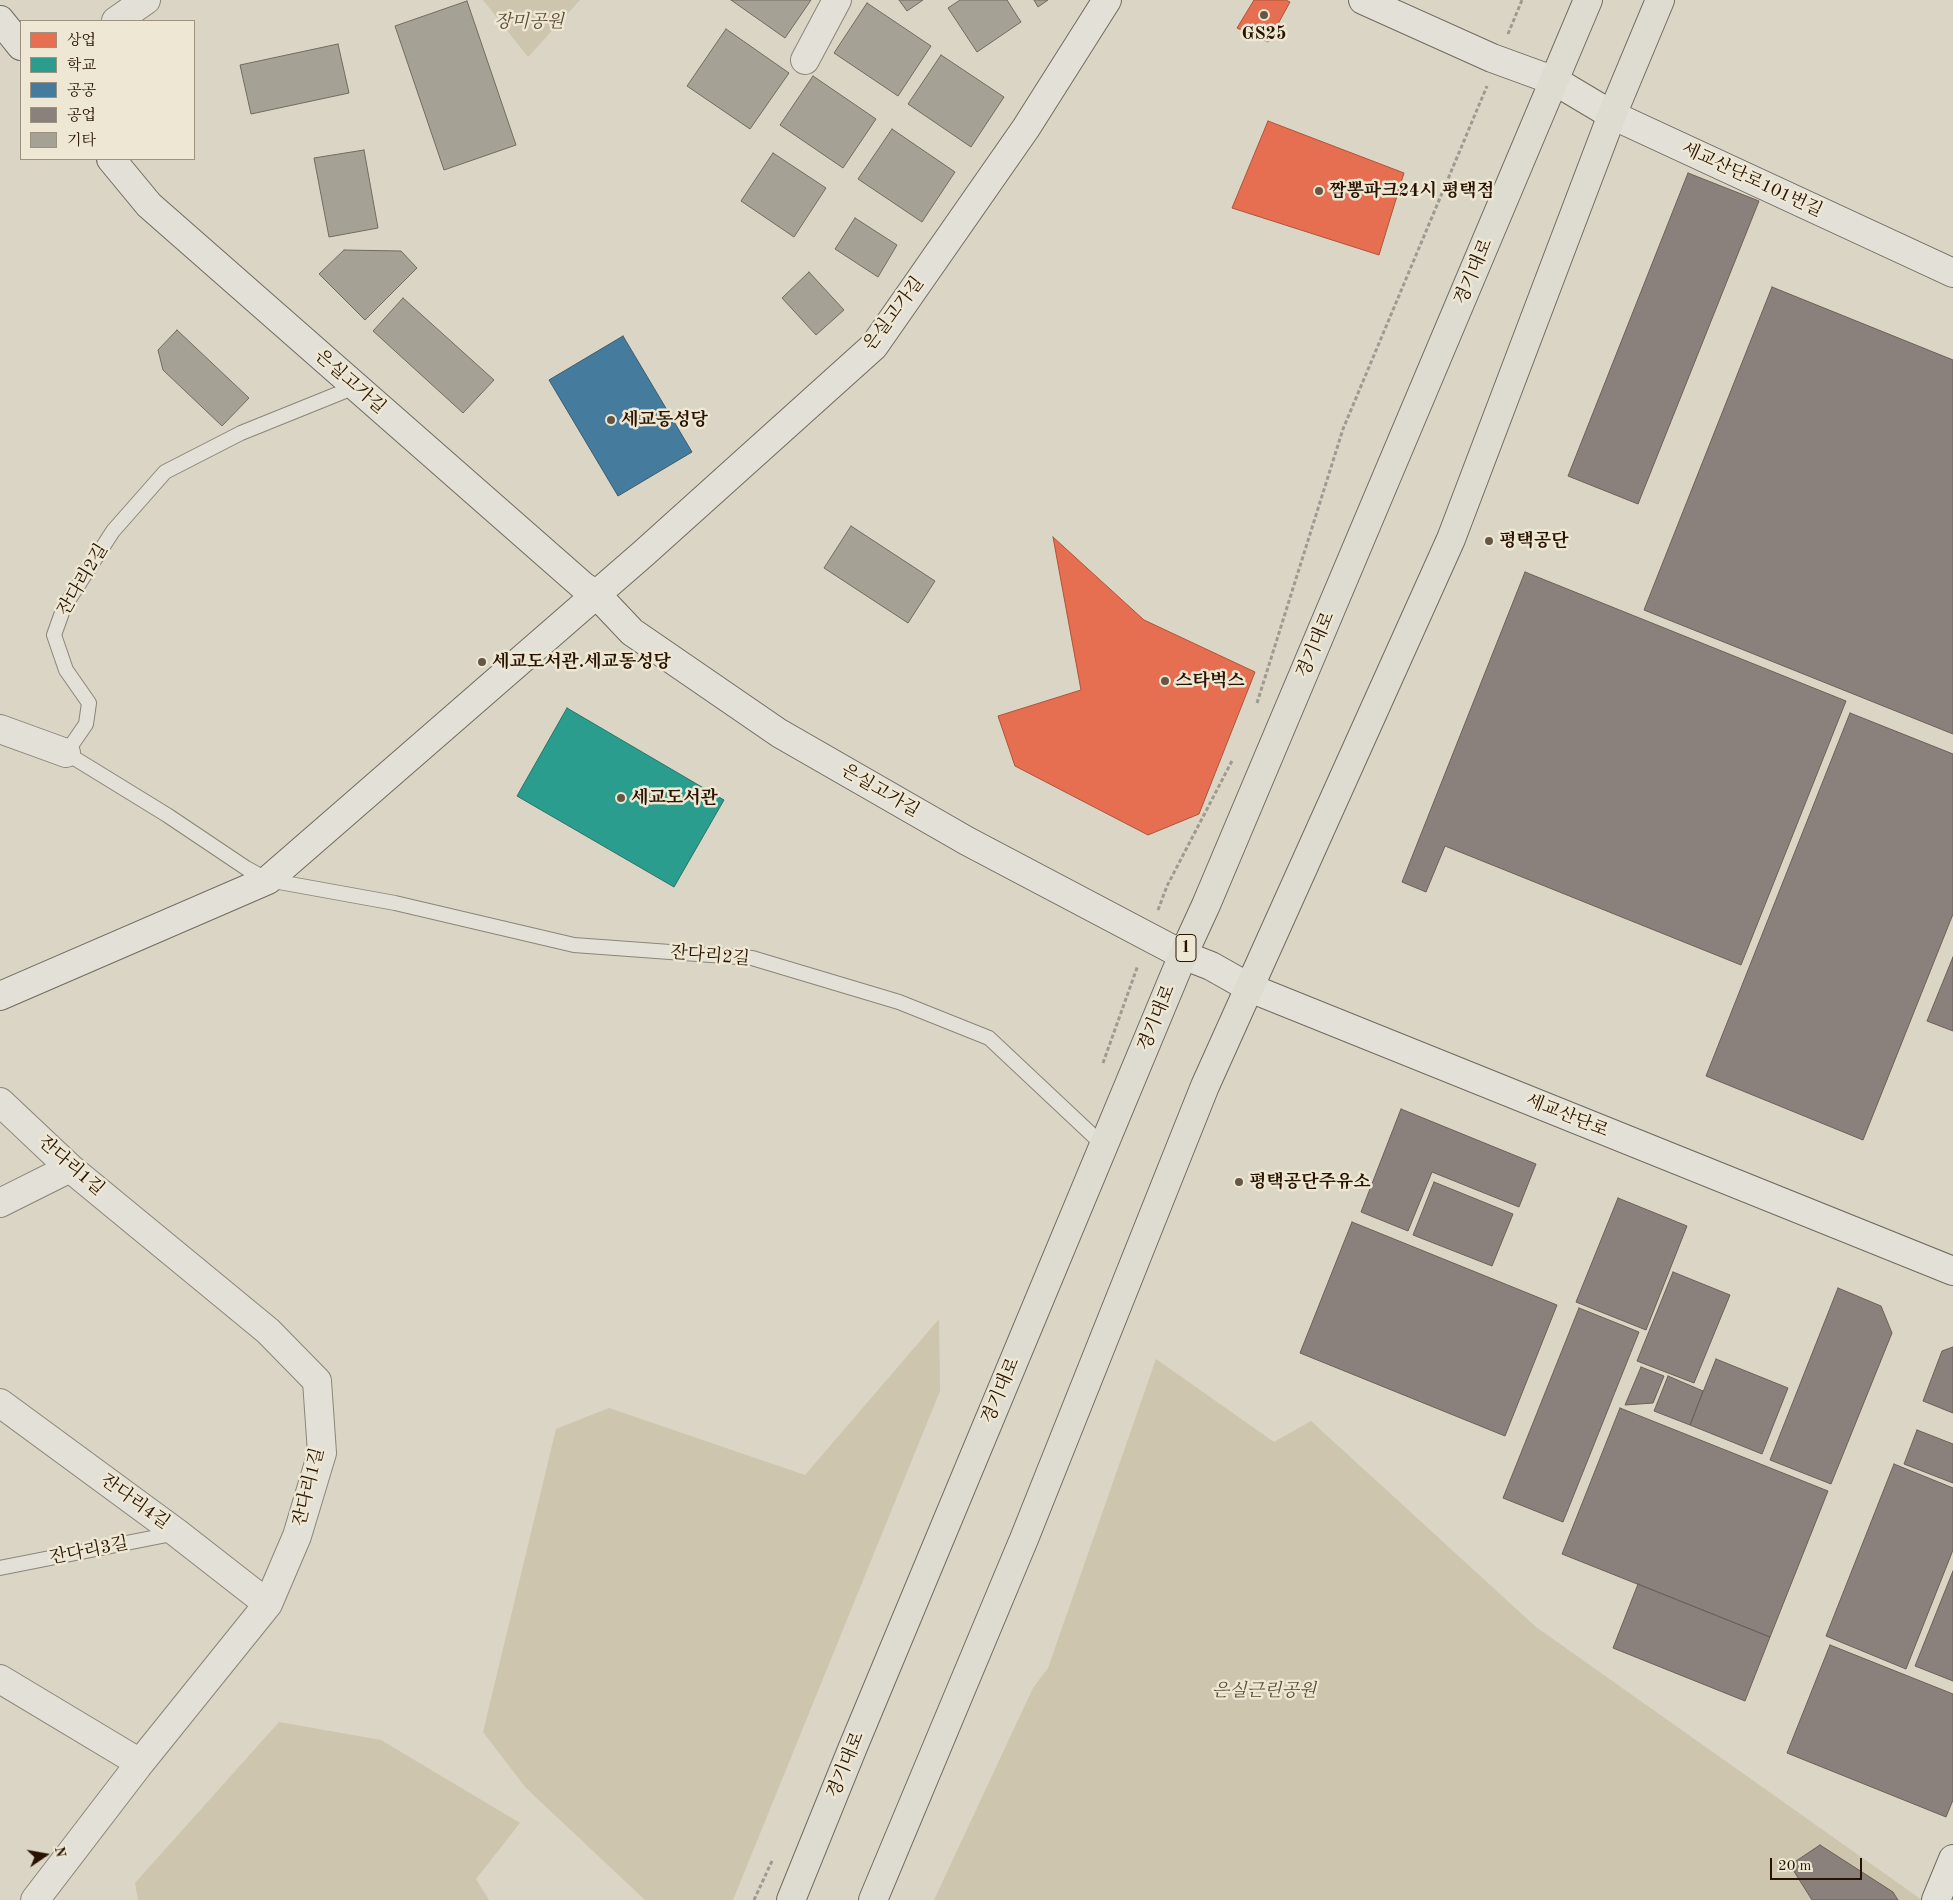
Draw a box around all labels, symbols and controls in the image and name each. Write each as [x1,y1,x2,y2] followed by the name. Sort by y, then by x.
[1258,9,1270,21] marker: GS25
[494,11,564,33] park label: 장미공원
[20,20,195,160] legend
[1242,23,1286,45] place label: GS25
[67,34,96,49] text: 상업
[67,59,96,74] text: 학교
[67,84,96,99] text: 공공
[67,109,96,124] text: 공업
[67,134,96,149] text: 기타
[1678,138,1826,222] street label: 세교산단로101번길
[1329,180,1494,202] place label: 짬뽕파크24시 평택점
[1313,185,1325,197] marker: 짬뽕파크24시 평택점
[1450,236,1498,308] street label: 경기대로
[859,273,929,355] street label: 은실고가길
[310,345,390,419] street label: 은실고가길
[621,409,708,431] place label: 세교동성당
[605,414,617,426] marker: 세교동성당
[1499,530,1569,552] place label: 평택공단
[1483,535,1495,547] marker: 평택공단
[53,540,113,620] street label: 잔다리2길
[1292,609,1340,681] street label: 경기대로
[492,651,671,673] place label: 세교도서관.세교동성당
[476,656,488,668] marker: 세교도서관.세교동성당
[1175,670,1245,692] place label: 스타벅스
[1159,675,1171,687] marker: 스타벅스
[837,760,923,822] street label: 은실고가길
[631,787,718,809] place label: 세교도서관
[615,792,627,804] marker: 세교도서관
[1176,934,1196,961] road number: 1
[669,942,751,970] street label: 잔다리2길
[1134,982,1180,1054] street label: 경기대로
[1523,1090,1611,1142] street label: 세교산단로
[34,1132,108,1200] street label: 잔다리1길
[1249,1171,1371,1193] place label: 평택공단주유소
[1233,1176,1245,1188] marker: 평택공단주유소
[977,1355,1025,1427] street label: 경기대로
[289,1446,329,1528] street label: 잔다리1길
[96,1470,174,1534] street label: 잔다리4길
[48,1533,130,1569] street label: 잔다리3길
[1212,1680,1316,1702] park label: 은실근린공원
[823,1729,869,1801] street label: 경기대로
[20,1830,70,1880] north arrow
[52,1845,68,1859] text: N
[1773,1848,1866,1880] scale bar
[1778,1859,1812,1874] text: 20 m

